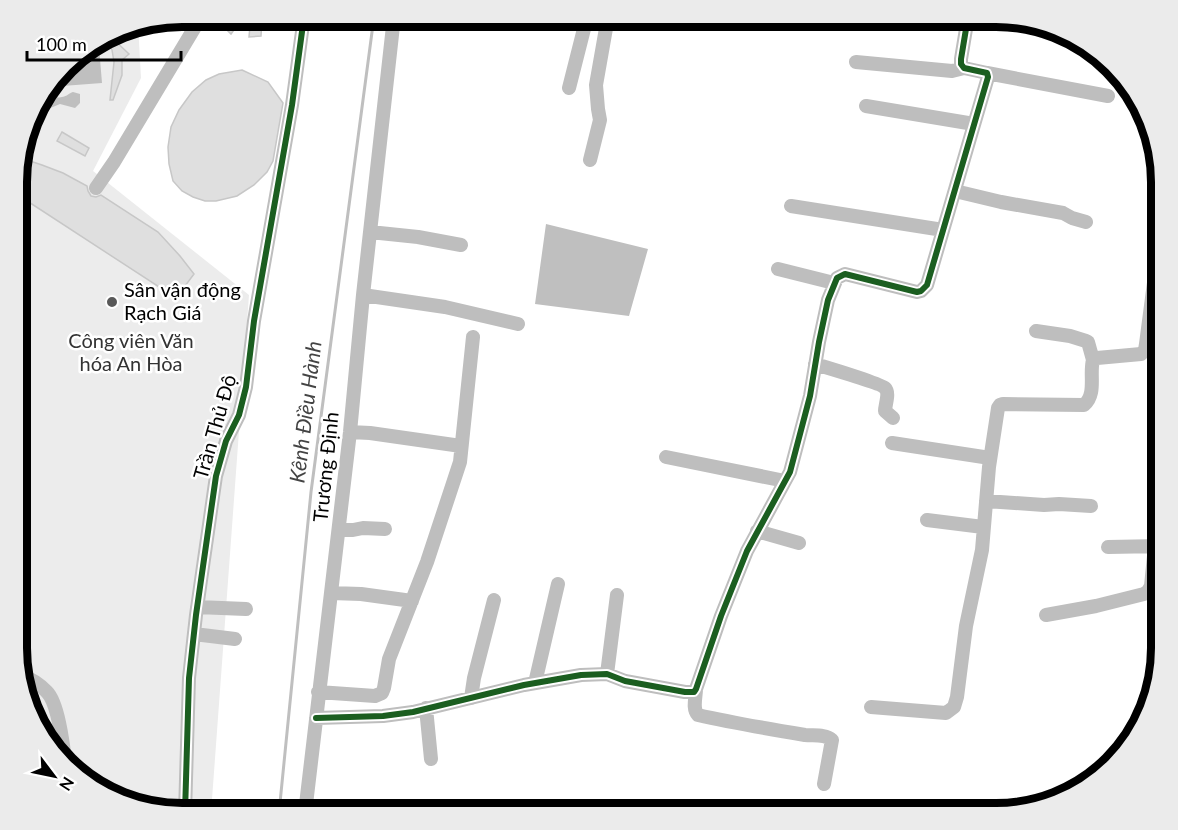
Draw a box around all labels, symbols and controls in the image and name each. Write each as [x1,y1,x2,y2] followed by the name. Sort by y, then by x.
[27,24,182,62] scale bar
[36,33,87,55] text: 100 m
[124,277,241,324] place label: Sân vận động Rạch Giá
[105,295,119,309] marker: Sân vận động Rạch Giá
[68,328,194,375] park label: Công viên Văn hóa An Hòa
[283,340,326,484] water label: Kênh Điều Hành
[188,372,240,482] street label: Trần Thủ Độ
[307,411,343,523] street label: Trương Định
[24,746,84,806] north arrow
[56,774,78,794] text: N

